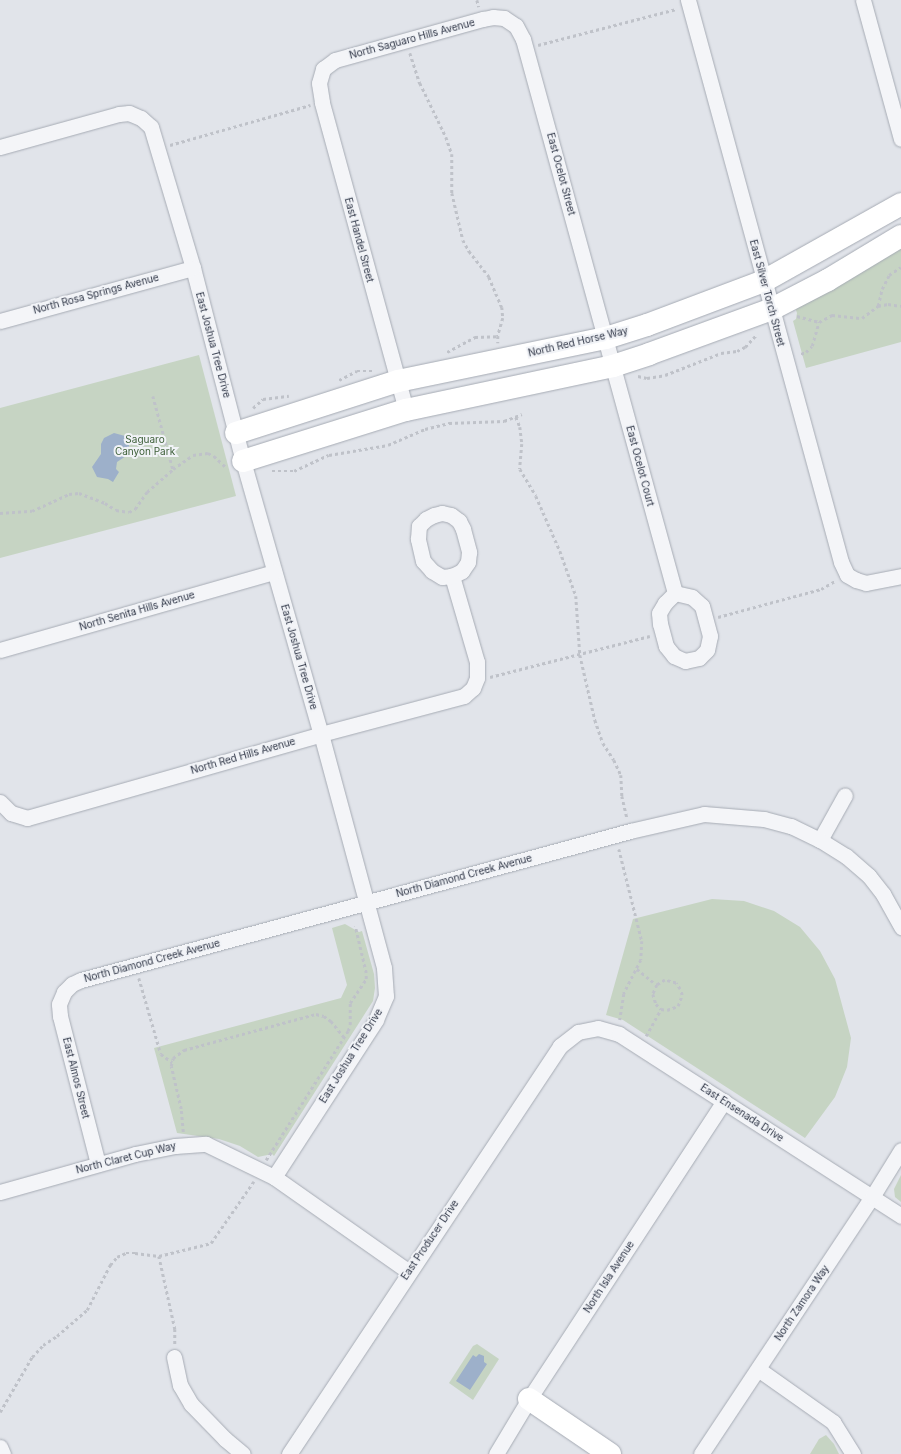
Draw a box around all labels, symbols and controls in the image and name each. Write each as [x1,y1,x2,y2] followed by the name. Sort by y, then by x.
[348,16,476,62] street label: North Saguaro Hills Avenue
[544,131,578,217] street label: East Ocelot Street
[342,196,376,284] street label: East Handel Street
[747,238,787,348] street label: East Silver Torch Street
[32,271,160,317] street label: North Rosa Springs Avenue
[193,291,233,399] street label: East Joshua Tree Drive
[527,325,629,359] street label: North Red Horse Way
[623,424,657,508] street label: East Ocelot Court
[115,433,175,456] park label: Saguaro Canyon Park
[78,589,196,633] street label: North Senita Hills Avenue
[278,603,320,711] street label: East Joshua Tree Drive
[189,735,297,777] street label: North Red Hills Avenue
[395,852,533,900] street label: North Diamond Creek Avenue
[83,937,221,985] street label: North Diamond Creek Avenue
[317,1007,385,1105] street label: East Joshua Tree Drive
[60,1036,92,1120] street label: East Almos Street
[698,1082,786,1144] street label: East Ensenada Drive
[75,1140,177,1176] street label: North Claret Cup Way
[399,1198,461,1282] street label: East Producer Drive
[581,1239,637,1315] street label: North Isla Avenue
[772,1263,832,1343] street label: North Zamora Way

